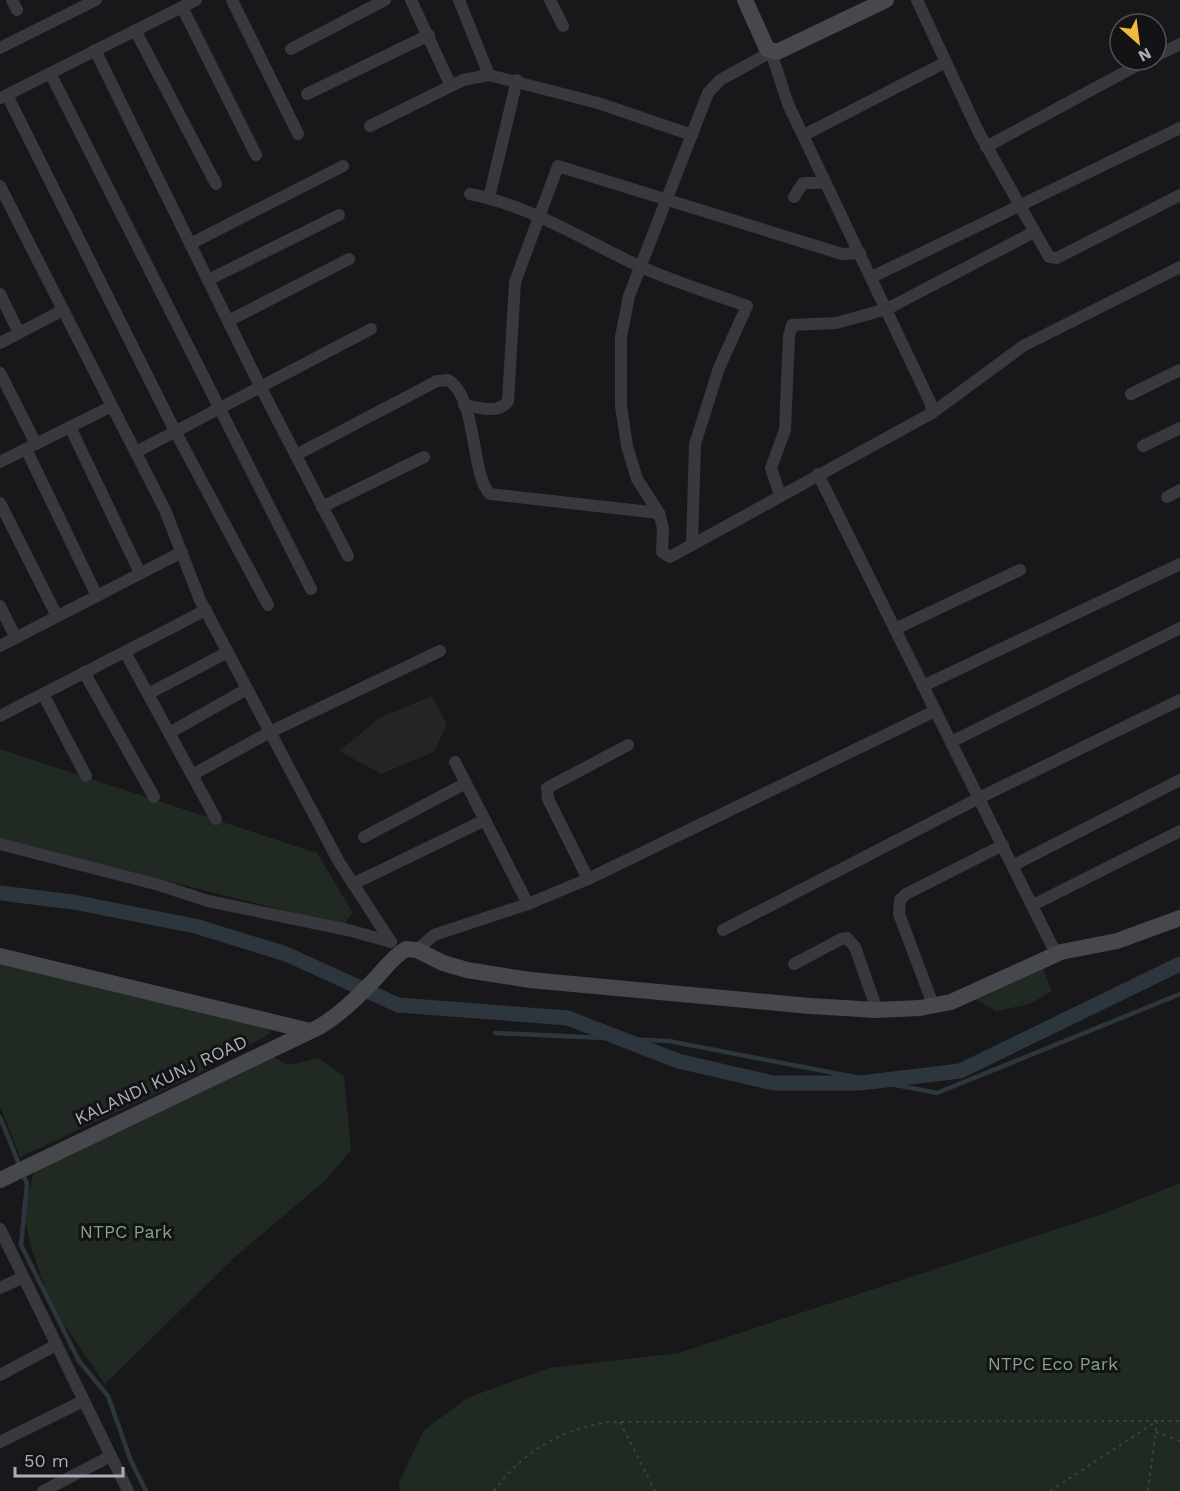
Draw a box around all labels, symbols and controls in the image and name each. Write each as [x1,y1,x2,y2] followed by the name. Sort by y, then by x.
[1108,12,1168,72] north arrow
[1135,44,1155,66] text: N
[71,1030,250,1129] street label: KALANDI KUNJ ROAD
[80,1221,172,1242] park label: NTPC Park
[988,1353,1118,1374] park label: NTPC Eco Park
[15,1440,123,1478] scale bar
[24,1450,69,1471] text: 50 m

